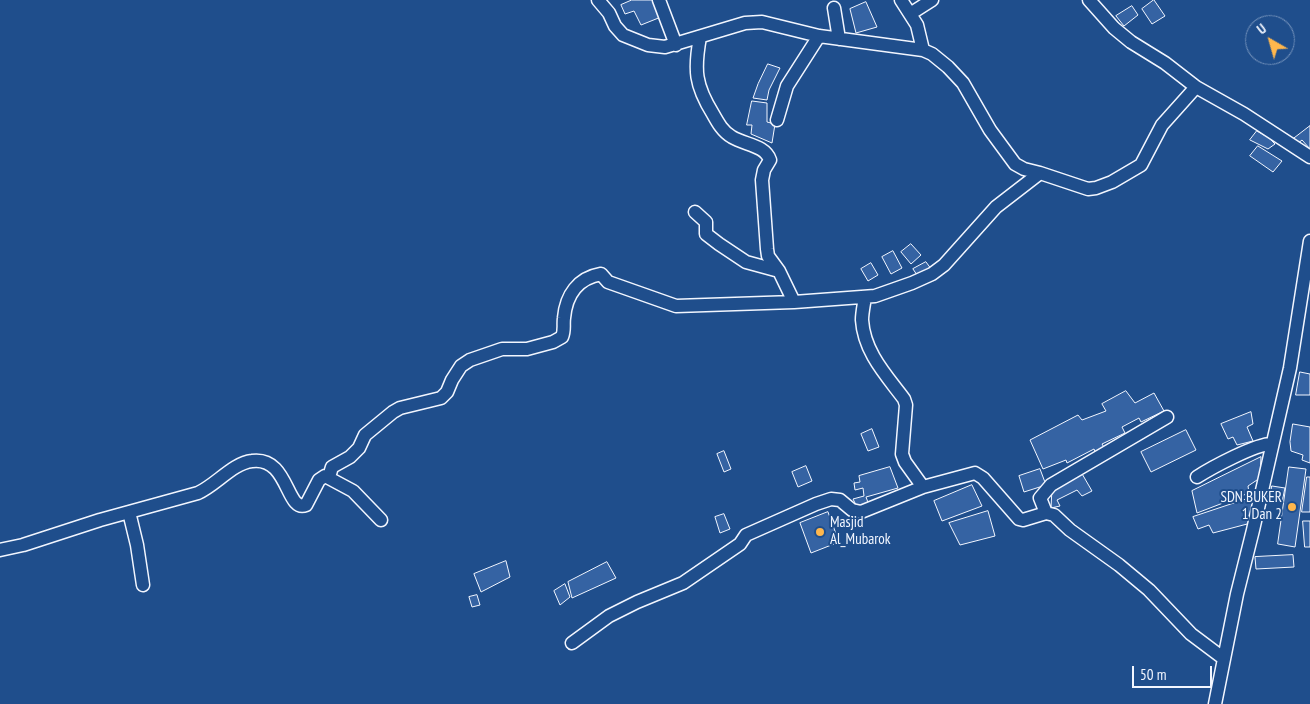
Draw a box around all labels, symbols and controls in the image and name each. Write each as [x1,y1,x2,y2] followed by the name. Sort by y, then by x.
[1245,15,1295,65] north arrow
[1253,20,1270,38] text: U
[1221,489,1282,524] place label: SDN BUKER 1 Dan 2
[1286,501,1298,513] marker: SDN BUKER 1 Dan 2
[830,514,891,549] place label: Masjid Al_Mubarok
[814,526,826,538] marker: Masjid Al_Mubarok
[1135,656,1215,688] scale bar
[1140,665,1166,684] text: 50 m

